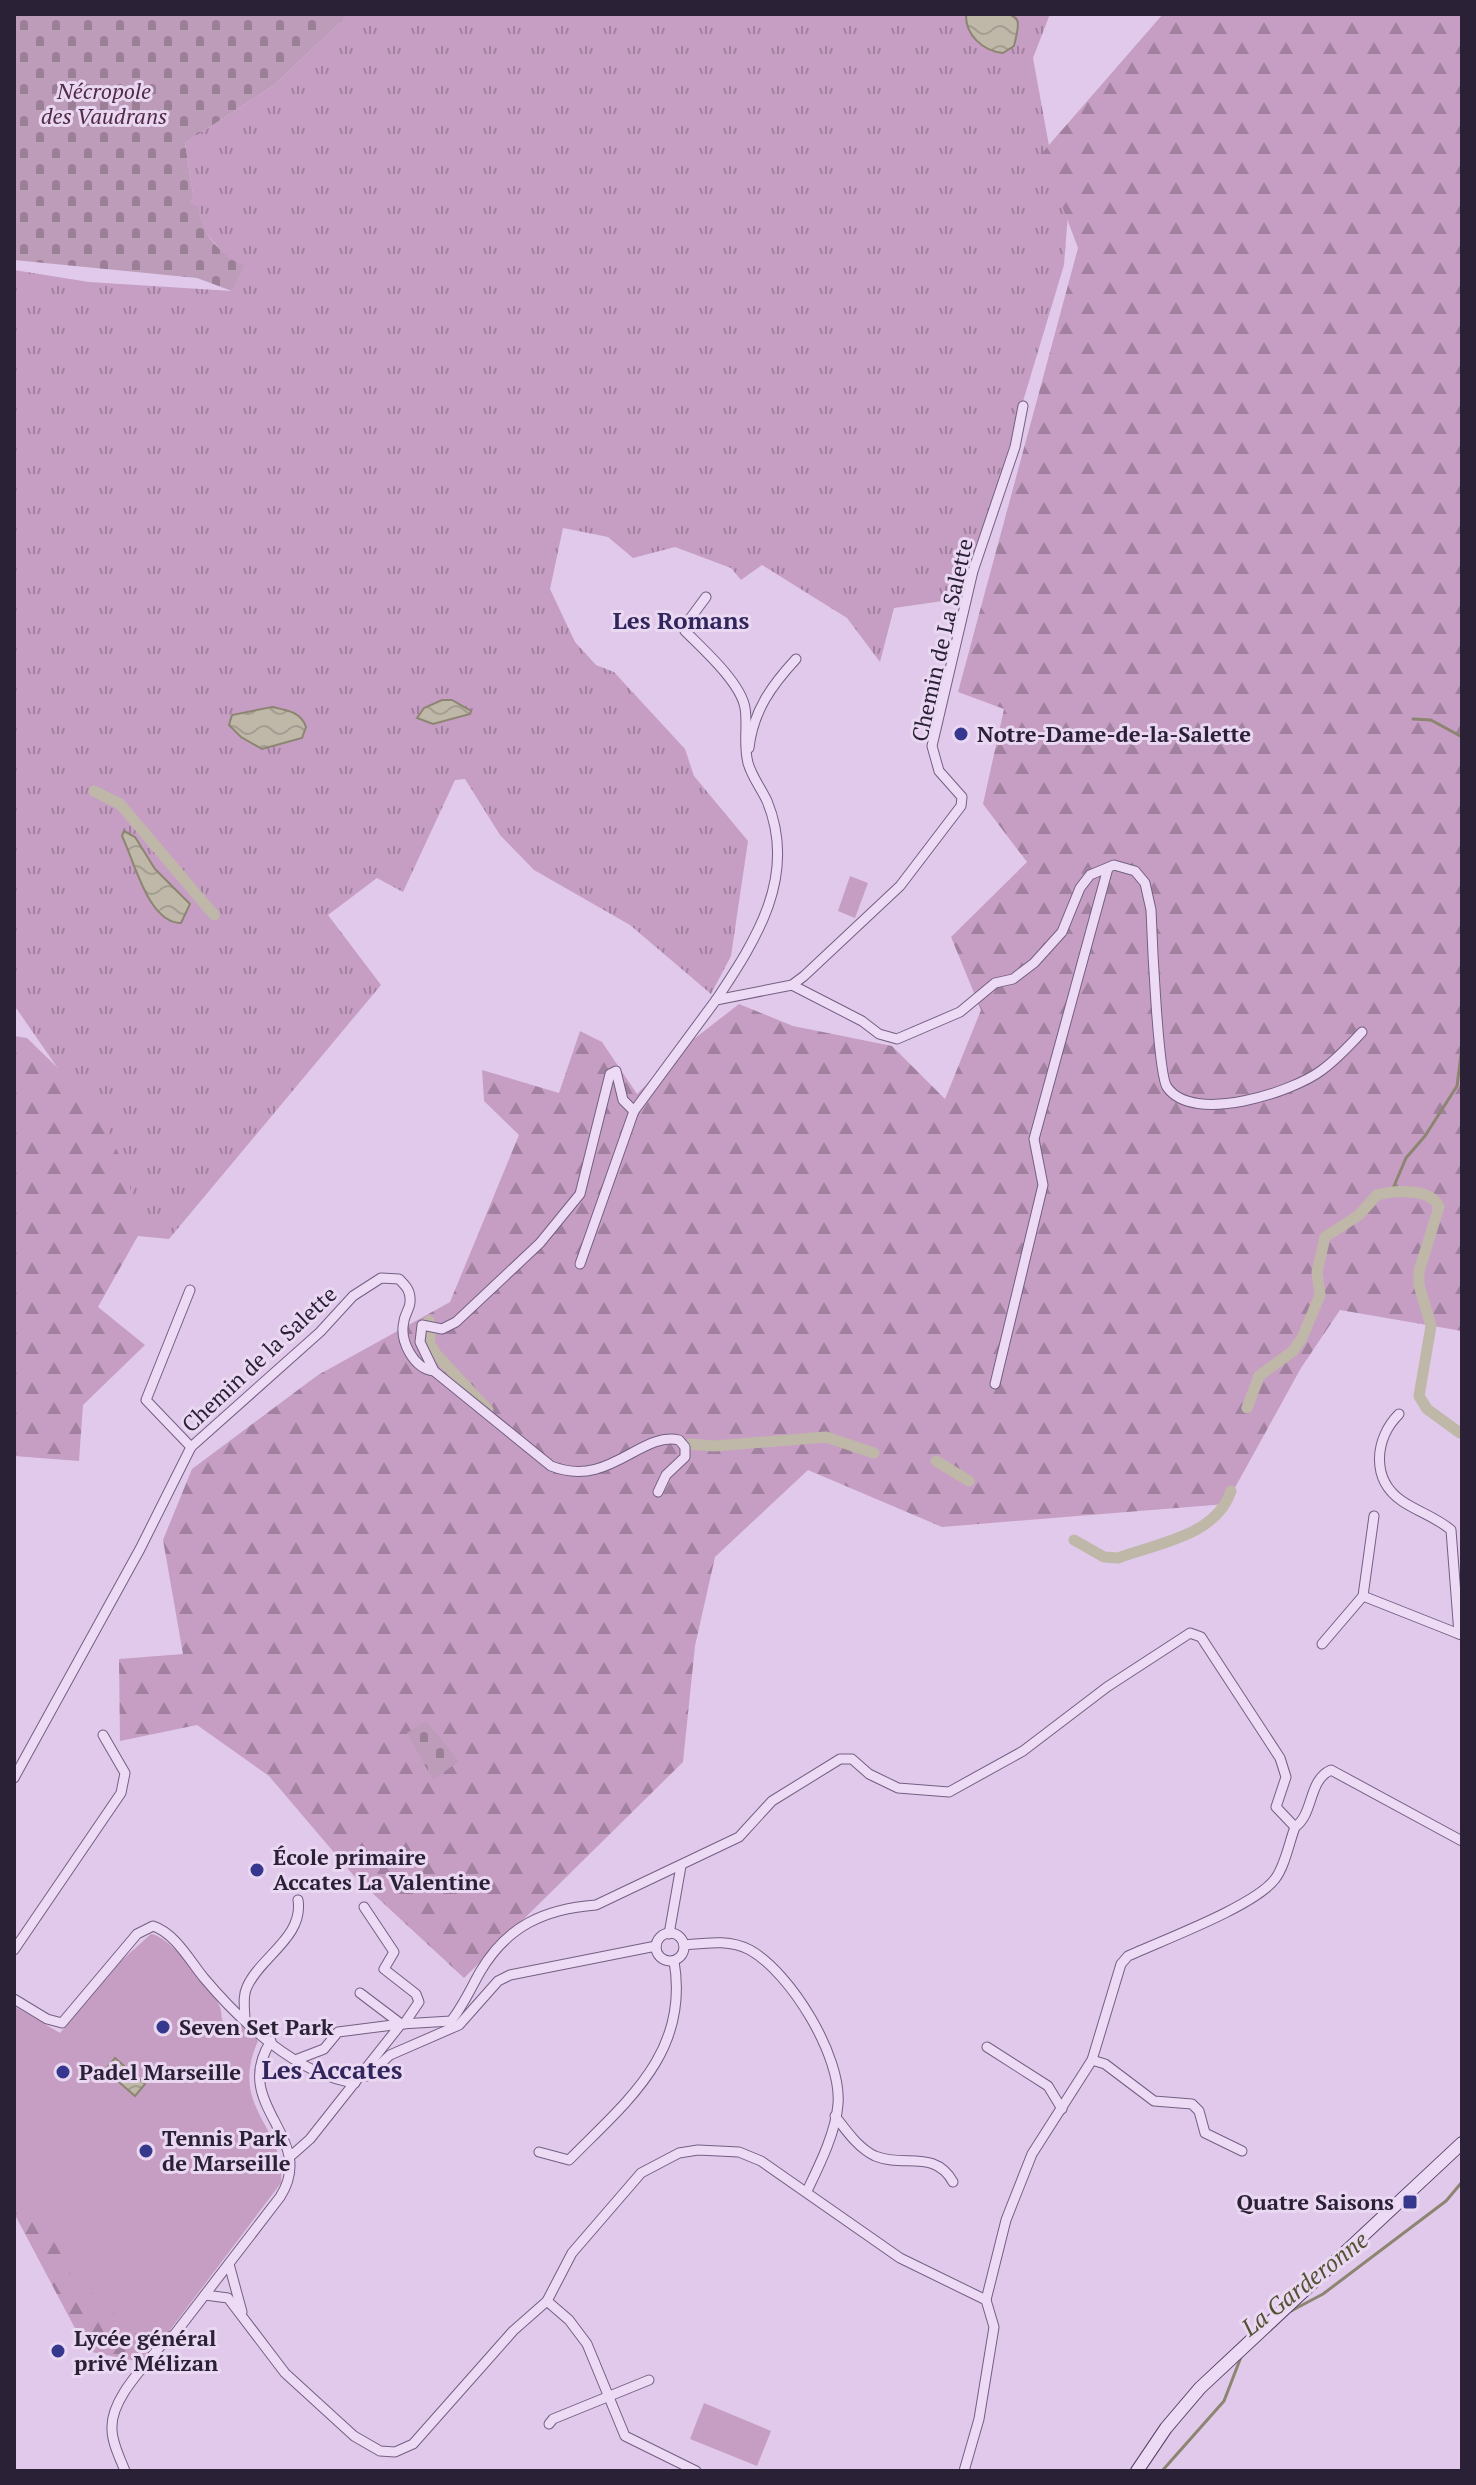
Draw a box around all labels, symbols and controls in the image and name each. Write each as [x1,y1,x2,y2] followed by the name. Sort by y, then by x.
[41,76,167,130] park label: Nécropole des Vaudrans
[904,536,979,744] street label: Chemin de La Salette
[613,604,749,636] district label: Les Romans
[977,719,1251,748] place label: Notre-Dame-de-la-Salette
[952,725,970,743] marker: Notre-Dame-de-la-Salette
[175,1279,342,1438] street label: Chemin de la Salette
[273,1842,491,1896] place label: École primaire Accates La Valentine
[248,1861,266,1879] marker: École primaire Accates La Valentine
[179,2012,334,2041] place label: Seven Set Park
[154,2018,172,2036] marker: Seven Set Park
[262,2052,403,2086] district label: Les Accates
[79,2057,241,2086] place label: Padel Marseille
[54,2063,72,2081] marker: Padel Marseille
[162,2123,291,2177] place label: Tennis Park de Marseille
[137,2142,155,2160] marker: Tennis Park de Marseille
[1237,2187,1394,2216] place label: Quatre Saisons
[1401,2193,1419,2211] marker: Quatre Saisons
[1234,2224,1374,2343] water label: La Garderonne
[74,2323,218,2377] place label: Lycée général privé Mélizan
[49,2342,67,2360] marker: Lycée général privé Mélizan

